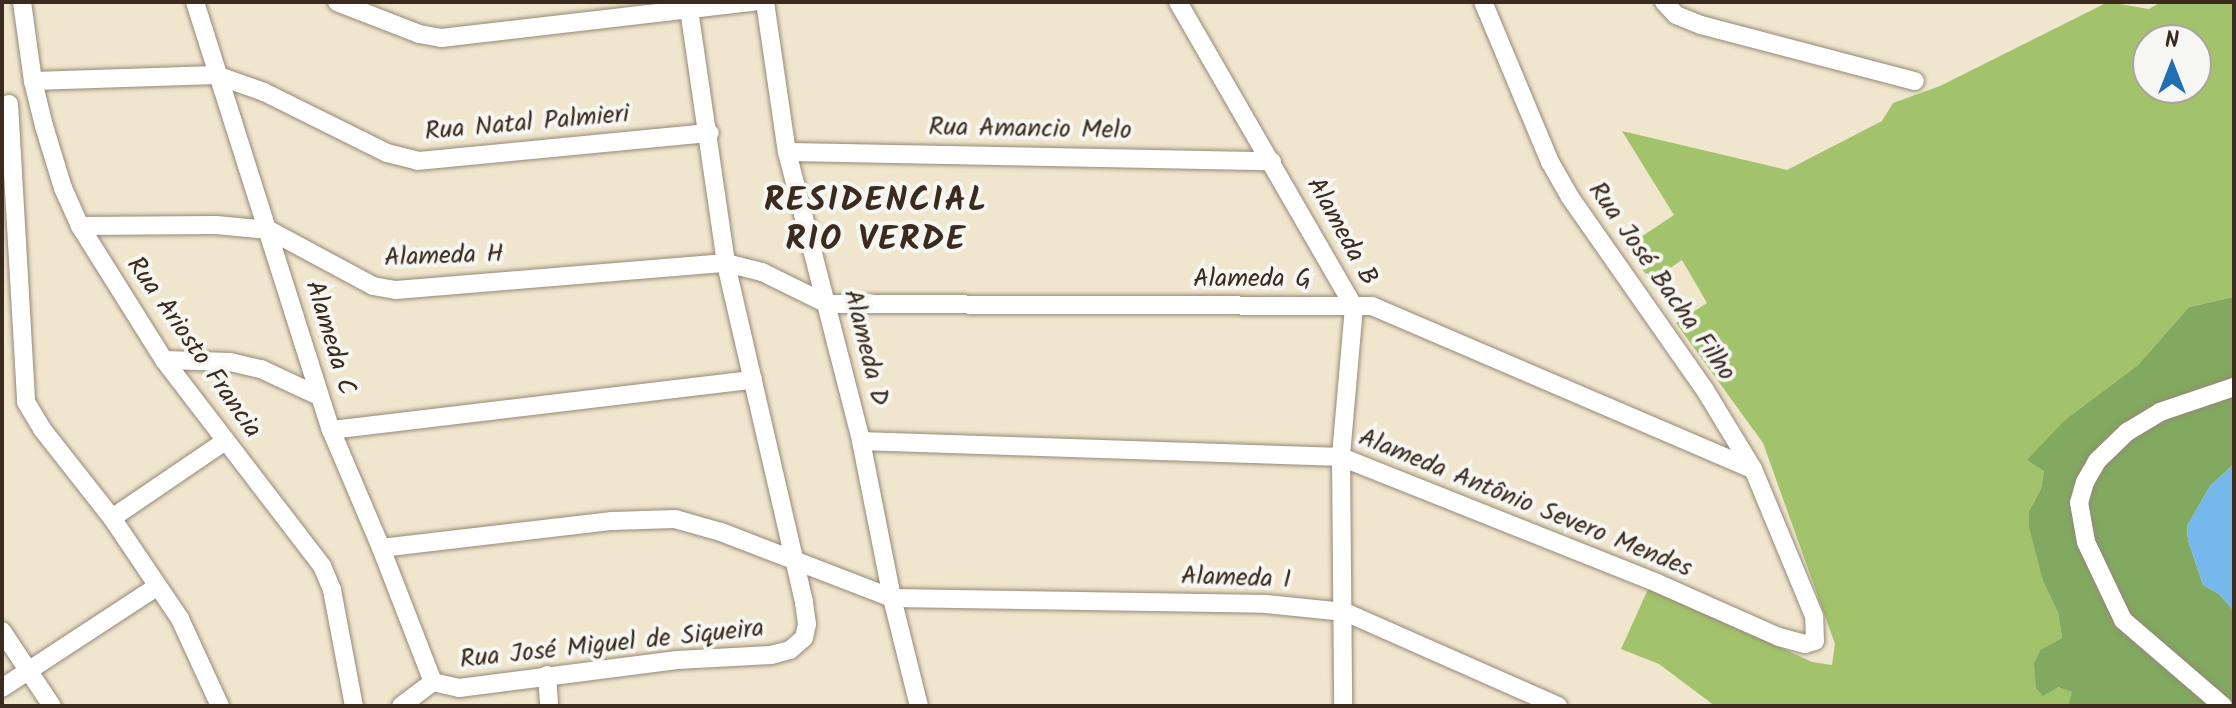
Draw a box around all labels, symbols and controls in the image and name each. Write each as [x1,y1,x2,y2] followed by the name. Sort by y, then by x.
[2132,24,2212,104] north arrow
[2165,24,2179,59] text: N
[423,100,631,148] street label: Rua Natal Palmieri
[928,113,1132,147] street label: Rua Amancio Melo
[1299,172,1383,292] street label: Alameda B
[1581,176,1741,388] street label: Rua José Bacha Filho
[764,181,988,260] district label: RESIDENCIAL RIO VERDE
[384,239,504,275] street label: Alameda H
[119,251,267,445] street label: Rua Ariosto Francia
[1193,264,1311,296] street label: Alameda G
[297,277,361,399] street label: Alameda C
[835,286,895,410] street label: Alameda D
[1354,423,1696,585] street label: Alameda Antônio Severo Mendes
[1180,561,1292,597] street label: Alameda I
[458,614,766,676] street label: Rua José Miguel de Siqueira

